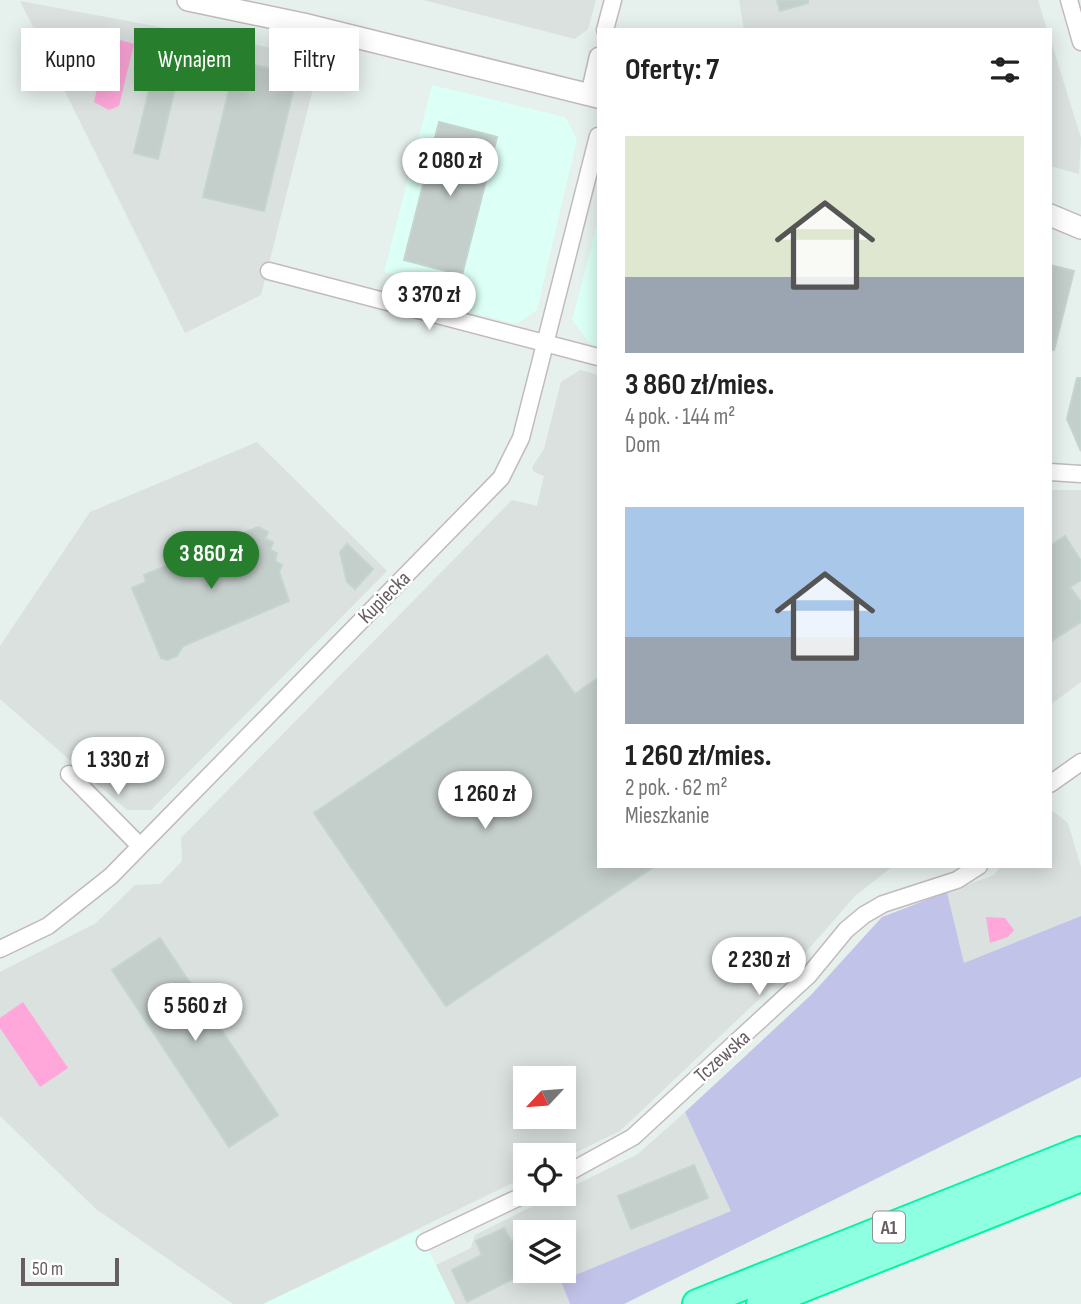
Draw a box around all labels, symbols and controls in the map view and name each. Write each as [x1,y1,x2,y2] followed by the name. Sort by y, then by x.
[21,28,120,91] chip: Kupno
[134,28,255,91] chip: Wynajem
[269,28,359,91] chip: Filtry
[986,51,1024,89] icon: filters
[625,52,719,88] text: Oferty: 7
[378,138,522,198] pin: 2 080 zł
[418,147,482,175] text: 2 080 zł
[762,182,888,308] icon: home
[357,272,501,332] pin: 3 370 zł
[398,281,460,309] text: 3 370 zł
[625,367,774,403] text: 3 860 zł/mies.
[625,403,735,431] text: 4 pok. · 144 m²
[625,431,661,459] text: Dom
[139,532,283,591] pin: 3 860 zł
[179,540,243,568] text: 3 860 zł
[762,553,888,679] icon: home
[353,566,416,629] street label: Kupiecka
[46,738,190,797] pin: 1 330 zł
[625,738,772,774] text: 1 260 zł/mies.
[87,746,149,774] text: 1 330 zł
[413,772,557,831] pin: 1 260 zł
[625,774,728,802] text: 2 pok. · 62 m²
[454,780,516,808] text: 1 260 zł
[625,802,709,830] text: Mieszkanie
[687,937,831,997] pin: 2 230 zł
[728,946,790,974] text: 2 230 zł
[123,984,267,1043] pin: 5 560 zł
[164,992,226,1020] text: 5 560 zł
[689,1025,755,1088] street label: Tczewska
[513,1066,576,1129] north arrow
[513,1066,576,1283] map controls
[513,1143,576,1206] button: locate
[873,1212,905,1242] road number: A1
[513,1220,576,1283] button: layers
[21,1255,119,1287] scale bar
[32,1258,63,1281] text: 50 m

